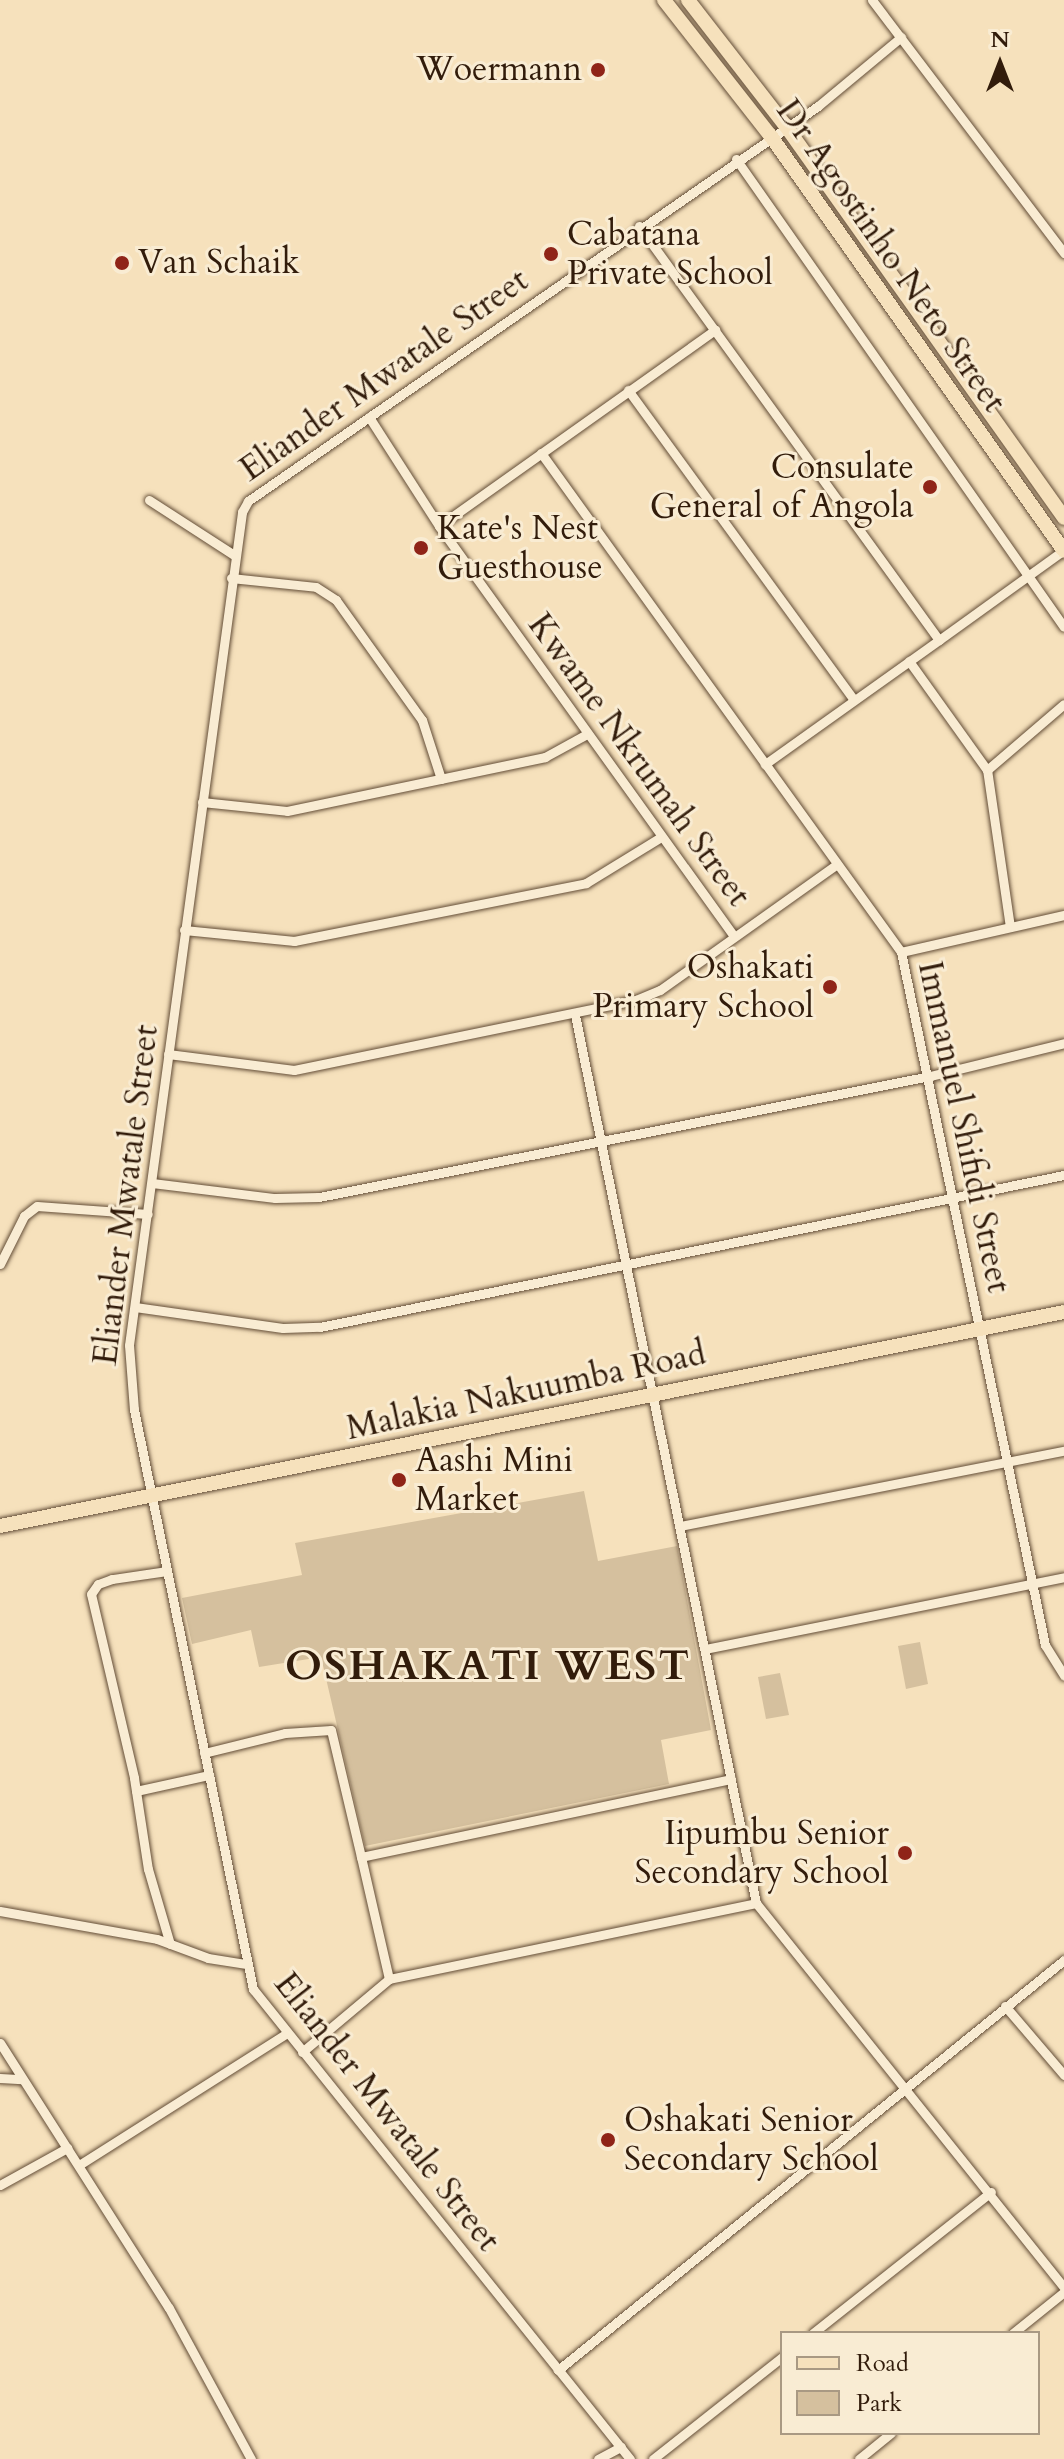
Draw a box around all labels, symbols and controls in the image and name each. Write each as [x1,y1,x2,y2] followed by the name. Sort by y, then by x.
[960,24,1040,104] north arrow
[990,25,1010,55] text: N
[416,50,582,90] place label: Woermann
[589,61,607,79] marker: Woermann
[767,92,1015,420] street label: Dr Agostinho Neto Street
[567,214,773,294] place label: Cabatana Private School
[138,243,300,283] place label: Van Schaik
[542,245,560,263] marker: Cabatana Private School
[113,254,131,272] marker: Van Schaik
[232,260,536,490] street label: Eliander Mwatale Street
[650,447,914,526] place label: Consulate General of Angola
[921,478,939,496] marker: Consulate General of Angola
[437,508,603,588] place label: Kate's Nest Guesthouse
[412,539,430,557] marker: Kate's Nest Guesthouse
[519,606,759,914] street label: Kwame Nkrumah Street
[592,947,814,1026] place label: Oshakati Primary School
[909,957,1019,1297] street label: Immanuel Shifidi Street
[821,978,839,996] marker: Oshakati Primary School
[85,1022,167,1368] street label: Eliander Mwatale Street
[343,1333,709,1449] street label: Malakia Nakuumba Road
[415,1440,573,1520] place label: Aashi Mini Market
[390,1471,408,1489] marker: Aashi Mini Market
[285,1641,691,1691] district label: OSHAKATI WEST
[634,1813,889,1892] place label: Iipumbu Senior Secondary School
[896,1844,914,1862] marker: Iipumbu Senior Secondary School
[265,1964,509,2260] street label: Eliander Mwatale Street
[624,2100,879,2180] place label: Oshakati Senior Secondary School
[599,2131,617,2149] marker: Oshakati Senior Secondary School
[780,2331,1040,2435] legend
[856,2347,909,2380] text: Road
[856,2387,902,2420] text: Park

